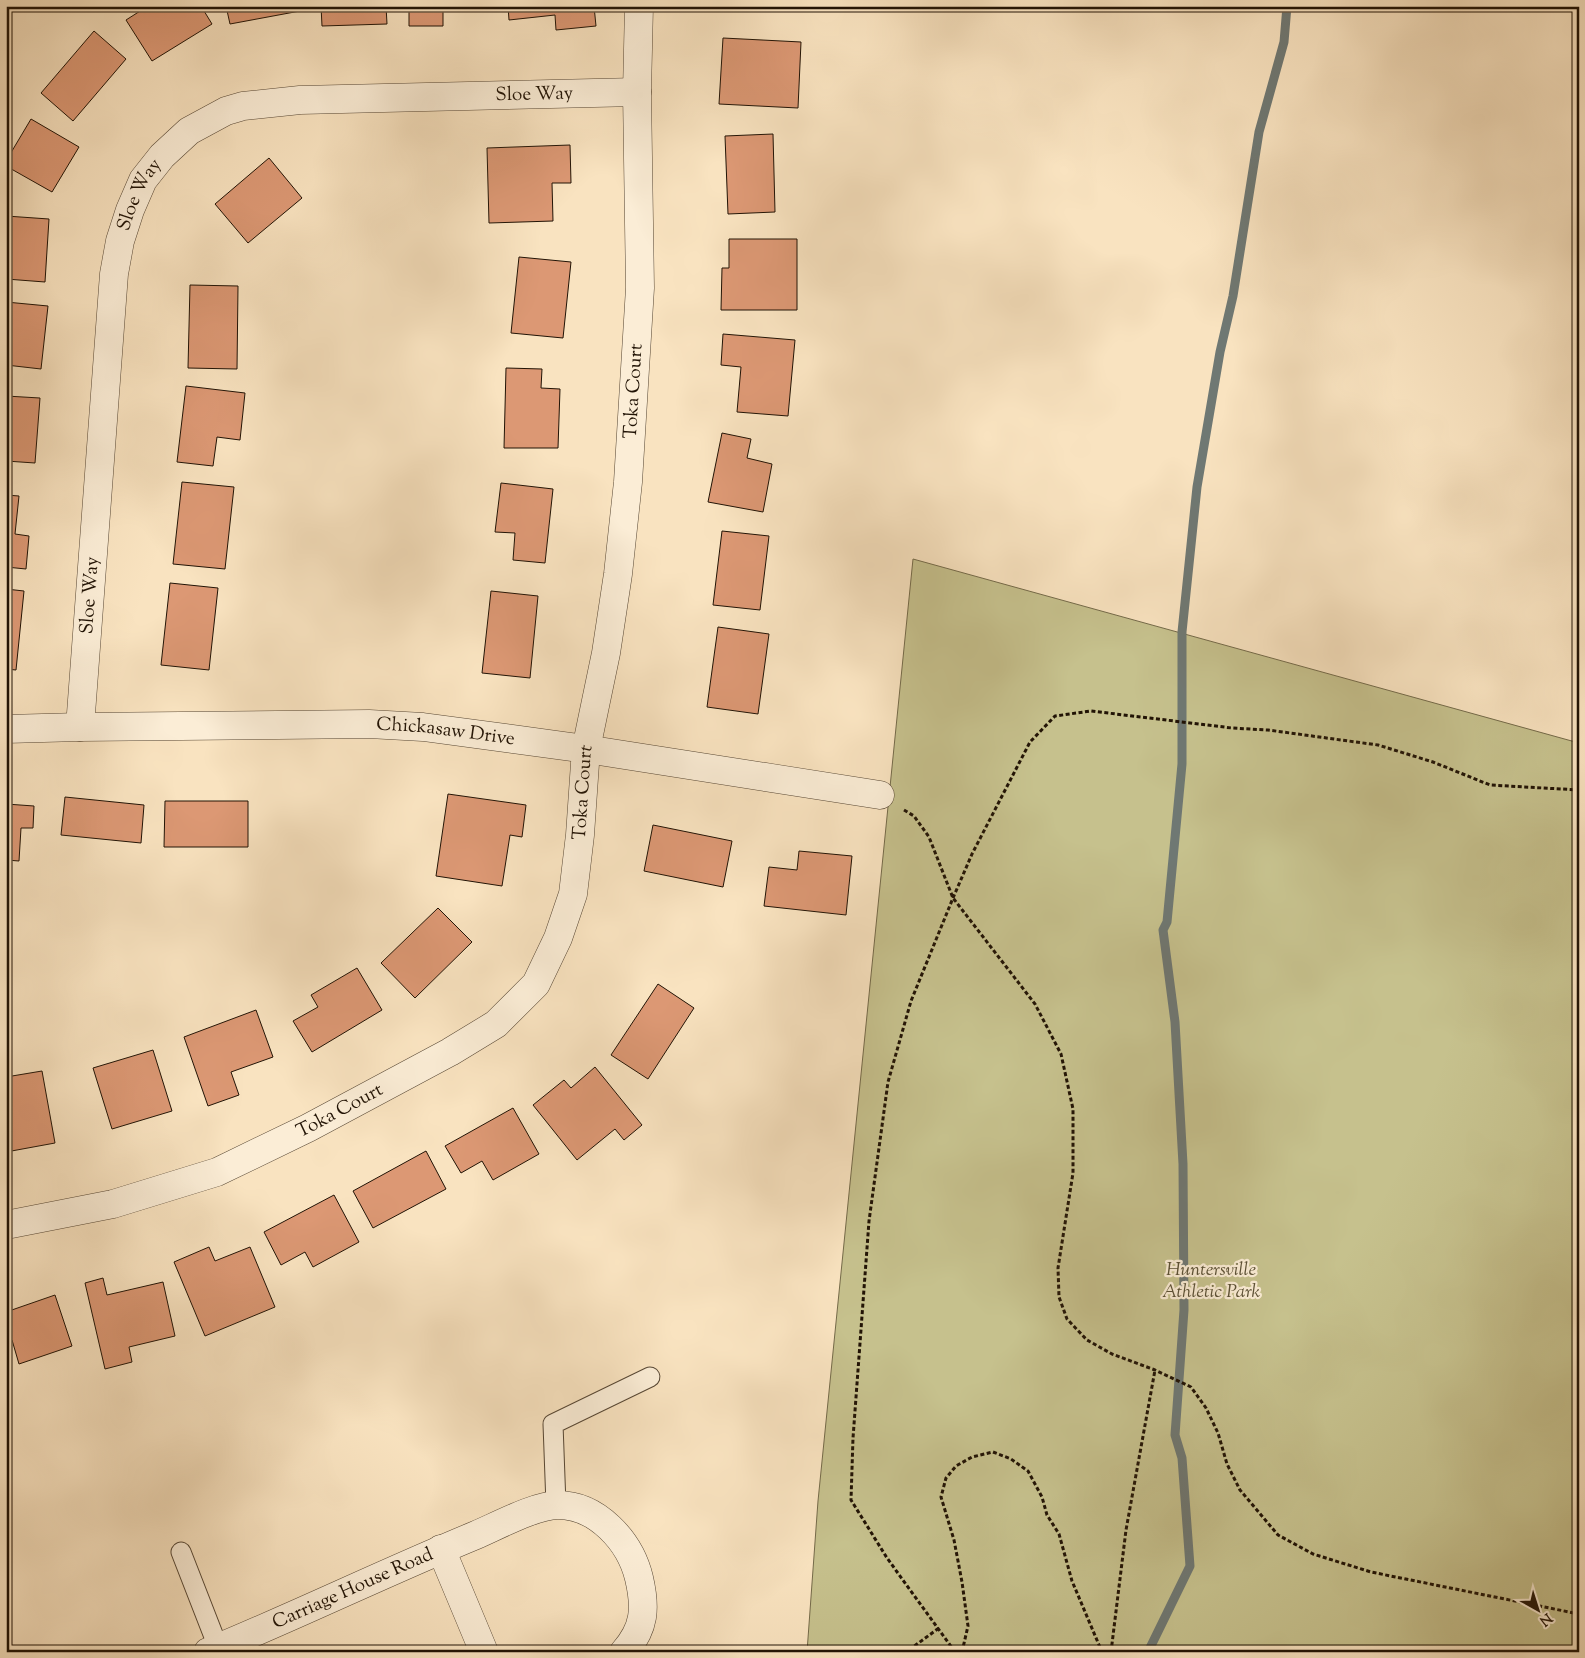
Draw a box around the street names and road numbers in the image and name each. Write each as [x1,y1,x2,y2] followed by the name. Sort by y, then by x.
[495,80,574,109] street label: Sloe Way
[111,153,169,234] street label: Sloe Way
[617,342,650,439] street label: Toka Court
[74,555,106,635] street label: Sloe Way
[375,711,517,753] street label: Chickasaw Drive
[566,742,600,841] street label: Toka Court
[292,1076,388,1145] street label: Toka Court
[268,1541,438,1636] street label: Carriage House Road

